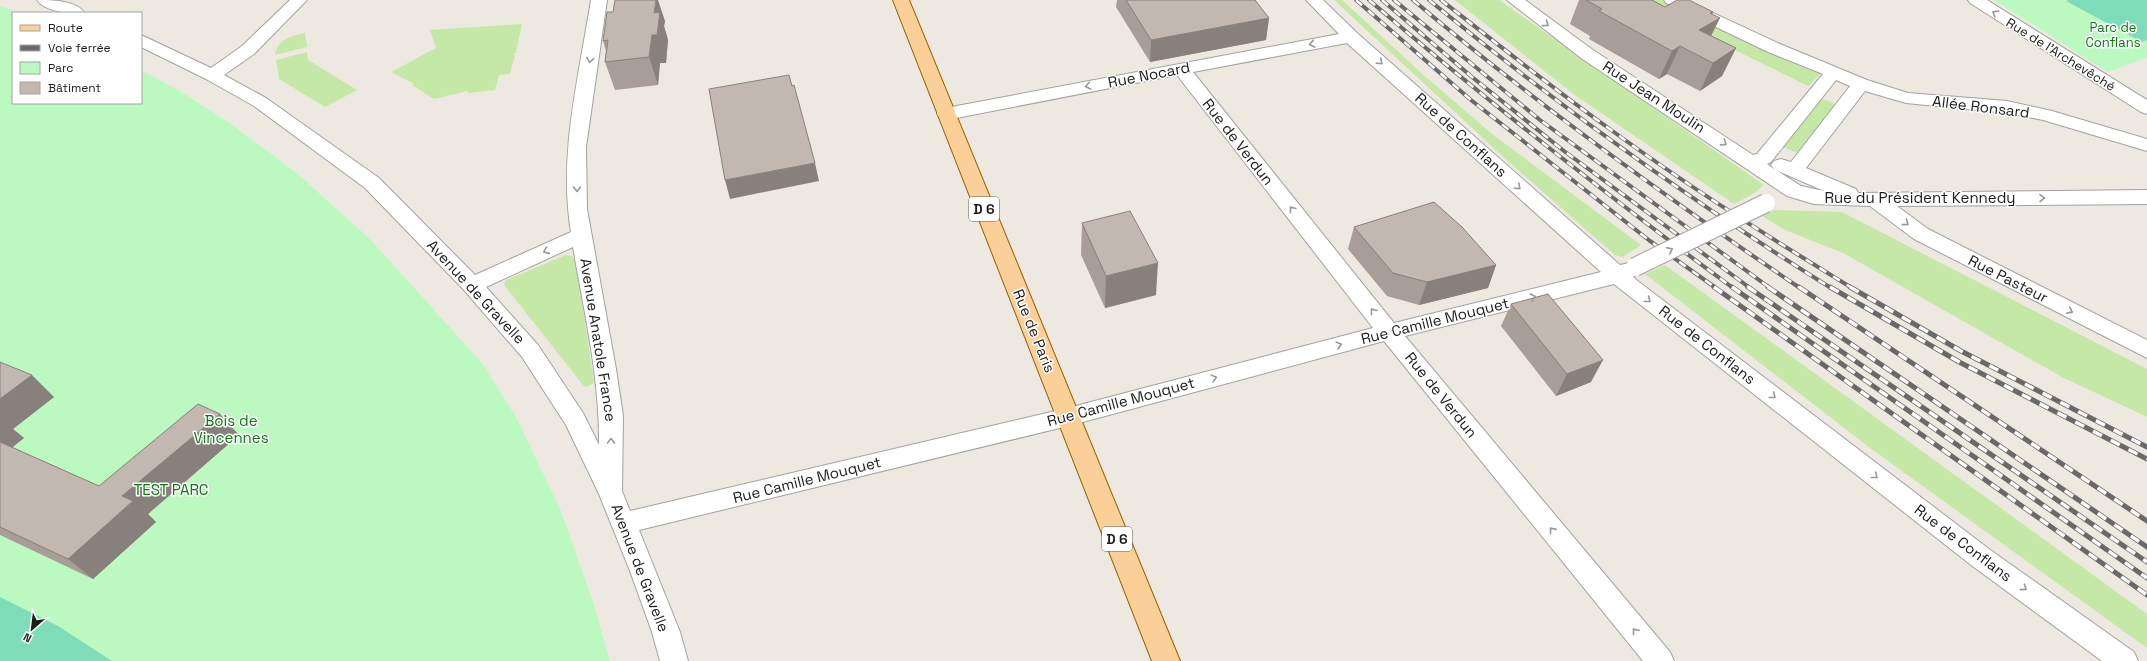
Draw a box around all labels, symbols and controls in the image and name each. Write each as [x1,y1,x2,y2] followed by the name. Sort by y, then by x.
[1992,11,1999,18] one-way arrow
[12,12,142,104] legend
[2003,14,2119,95] street label: Rue de l'Archevêché
[1542,19,1549,27] one-way arrow
[2085,19,2141,51] park label: Parc de Conflans
[48,20,83,36] text: Route
[1309,39,1316,48] one-way arrow
[48,40,111,56] text: Voie ferrée
[1599,56,1709,137] street label: Rue Jean Moulin
[586,57,595,63] one-way arrow
[1106,57,1192,92] street label: Rue Nocard
[1375,58,1383,65] one-way arrow
[48,60,73,76] text: Parc
[48,80,101,96] text: Bâtiment
[1085,82,1092,90] one-way arrow
[1411,88,1511,181] street label: Rue de Conflans
[1931,91,2031,122] street label: Allée Ronsard
[1199,95,1278,189] street label: Rue de Verdun
[1720,139,1727,146] one-way arrow
[1514,182,1521,189] one-way arrow
[573,186,581,192] one-way arrow
[1824,188,2016,207] street label: Rue du Président Kennedy
[2039,194,2045,202] one-way arrow
[969,197,999,221] road number: D 6
[1289,206,1296,213] one-way arrow
[1902,218,1909,226] one-way arrow
[423,236,530,348] street label: Avenue de Gravelle
[543,246,550,254] one-way arrow
[1666,247,1674,255] one-way arrow
[1965,250,2052,307] street label: Rue Pasteur
[576,257,621,423] street label: Avenue Anatole France
[1009,286,1060,375] street label: Rue de Paris
[1359,293,1511,348] street label: Rue Camille Mouquet
[1530,293,1537,301] one-way arrow
[1643,295,1650,302] one-way arrow
[1655,301,1759,388] street label: Rue de Conflans
[2065,306,2073,313] one-way arrow
[1370,308,1377,315] one-way arrow
[1336,341,1343,350] one-way arrow
[1401,348,1482,441] street label: Rue de Verdun
[1045,373,1197,430] street label: Rue Camille Mouquet
[1210,374,1217,383] one-way arrow
[1768,392,1775,399] one-way arrow
[193,411,269,447] park label: Bois de Vincennes
[607,438,615,444] one-way arrow
[731,452,883,507] street label: Rue Camille Mouquet
[1871,471,1878,478] one-way arrow
[133,480,209,499] park label: TEST PARC
[1911,500,2016,586] street label: Rue de Conflans
[607,501,674,635] street label: Avenue de Gravelle
[1102,527,1132,551] road number: D 6
[1550,528,1557,535] one-way arrow
[2019,583,2026,590] one-way arrow
[12,609,52,649] north arrow
[1633,628,1640,635] one-way arrow
[21,630,34,646] text: N

